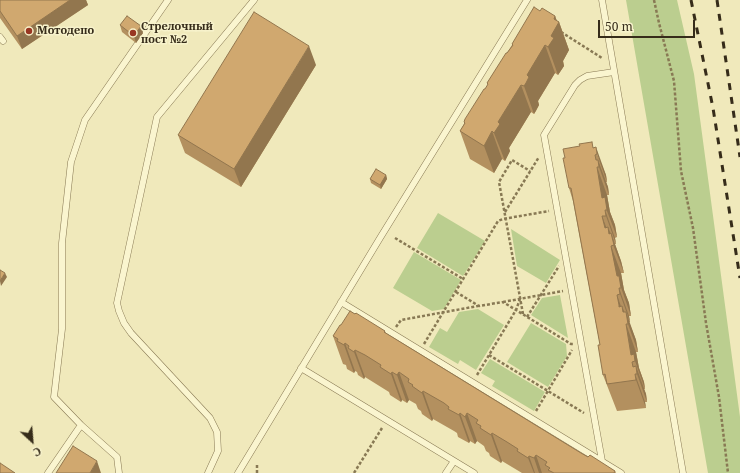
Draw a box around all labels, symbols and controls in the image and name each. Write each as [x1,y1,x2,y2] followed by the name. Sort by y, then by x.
[600,12,697,38] scale bar
[605,18,633,35] text: 50 m
[141,20,213,46] place label: Стрелочный пост №2
[37,24,94,38] place label: Мотодепо
[24,26,34,36] marker: Мотодепо
[128,28,138,38] marker: Стрелочный пост №2
[12,421,52,461] north arrow
[31,444,44,461] text: С

